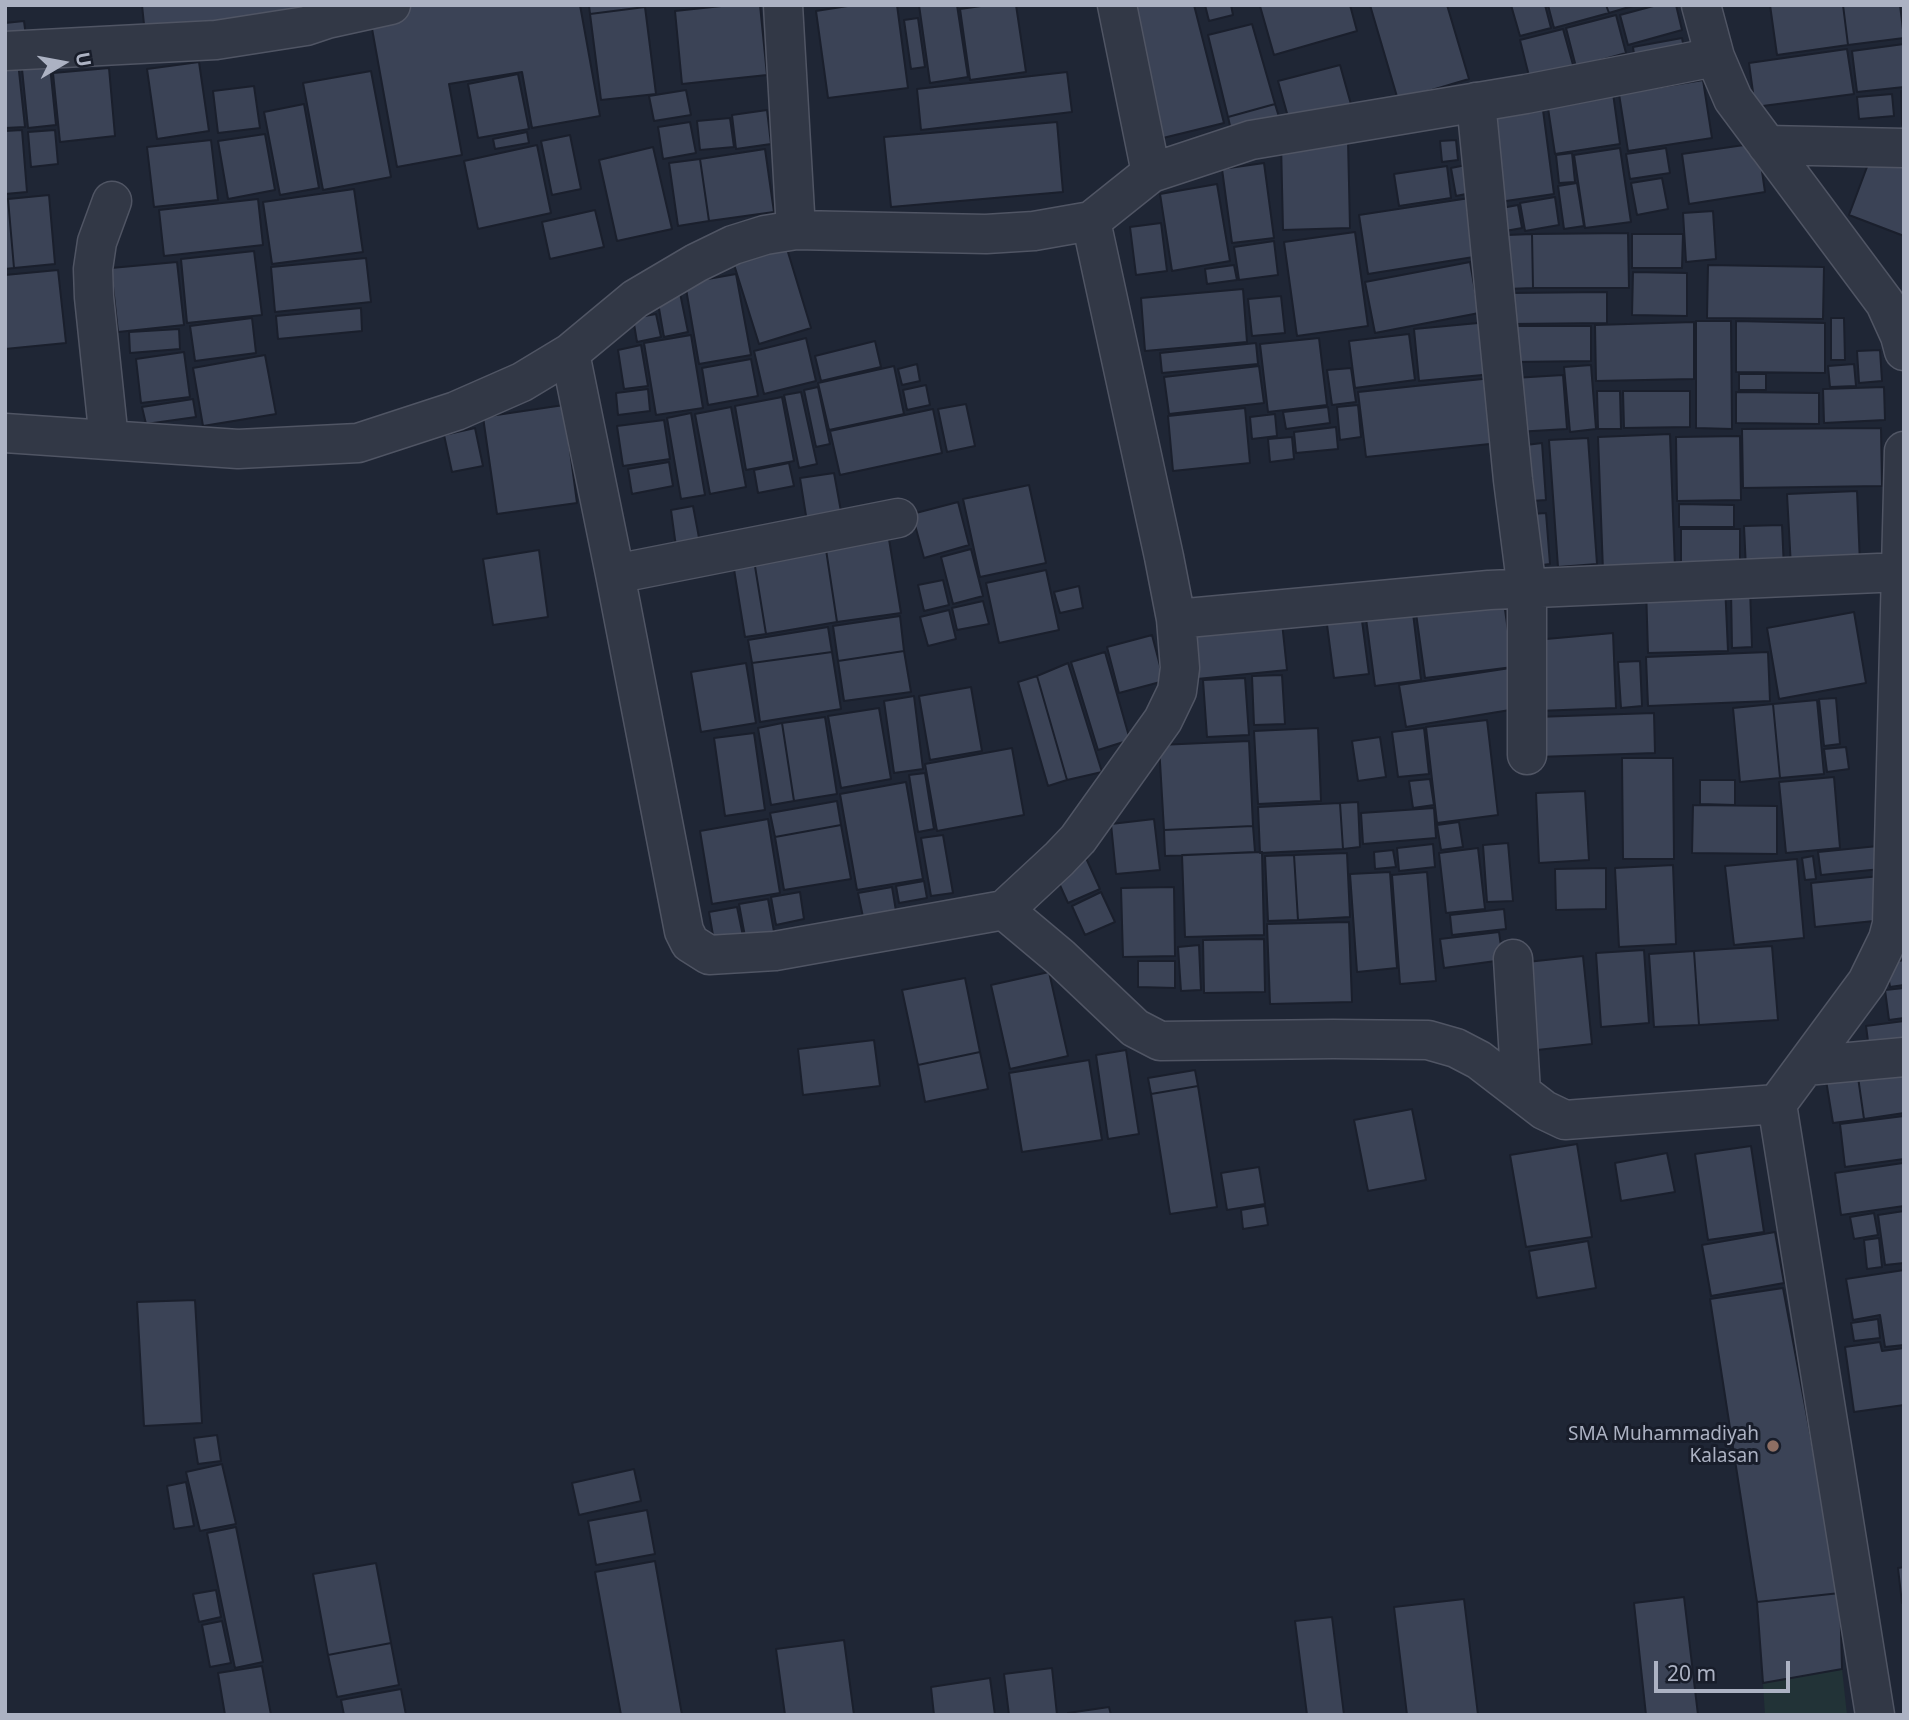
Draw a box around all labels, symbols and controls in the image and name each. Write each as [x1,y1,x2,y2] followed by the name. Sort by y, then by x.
[28,28,98,98] north arrow
[70,50,98,69] text: U
[1568,1424,1759,1468] place label: SMA Muhammadiyah Kalasan
[1765,1438,1781,1454] marker: SMA Muhammadiyah Kalasan
[1657,1646,1794,1690] scale bar
[1667,1659,1716,1687] text: 20 m

